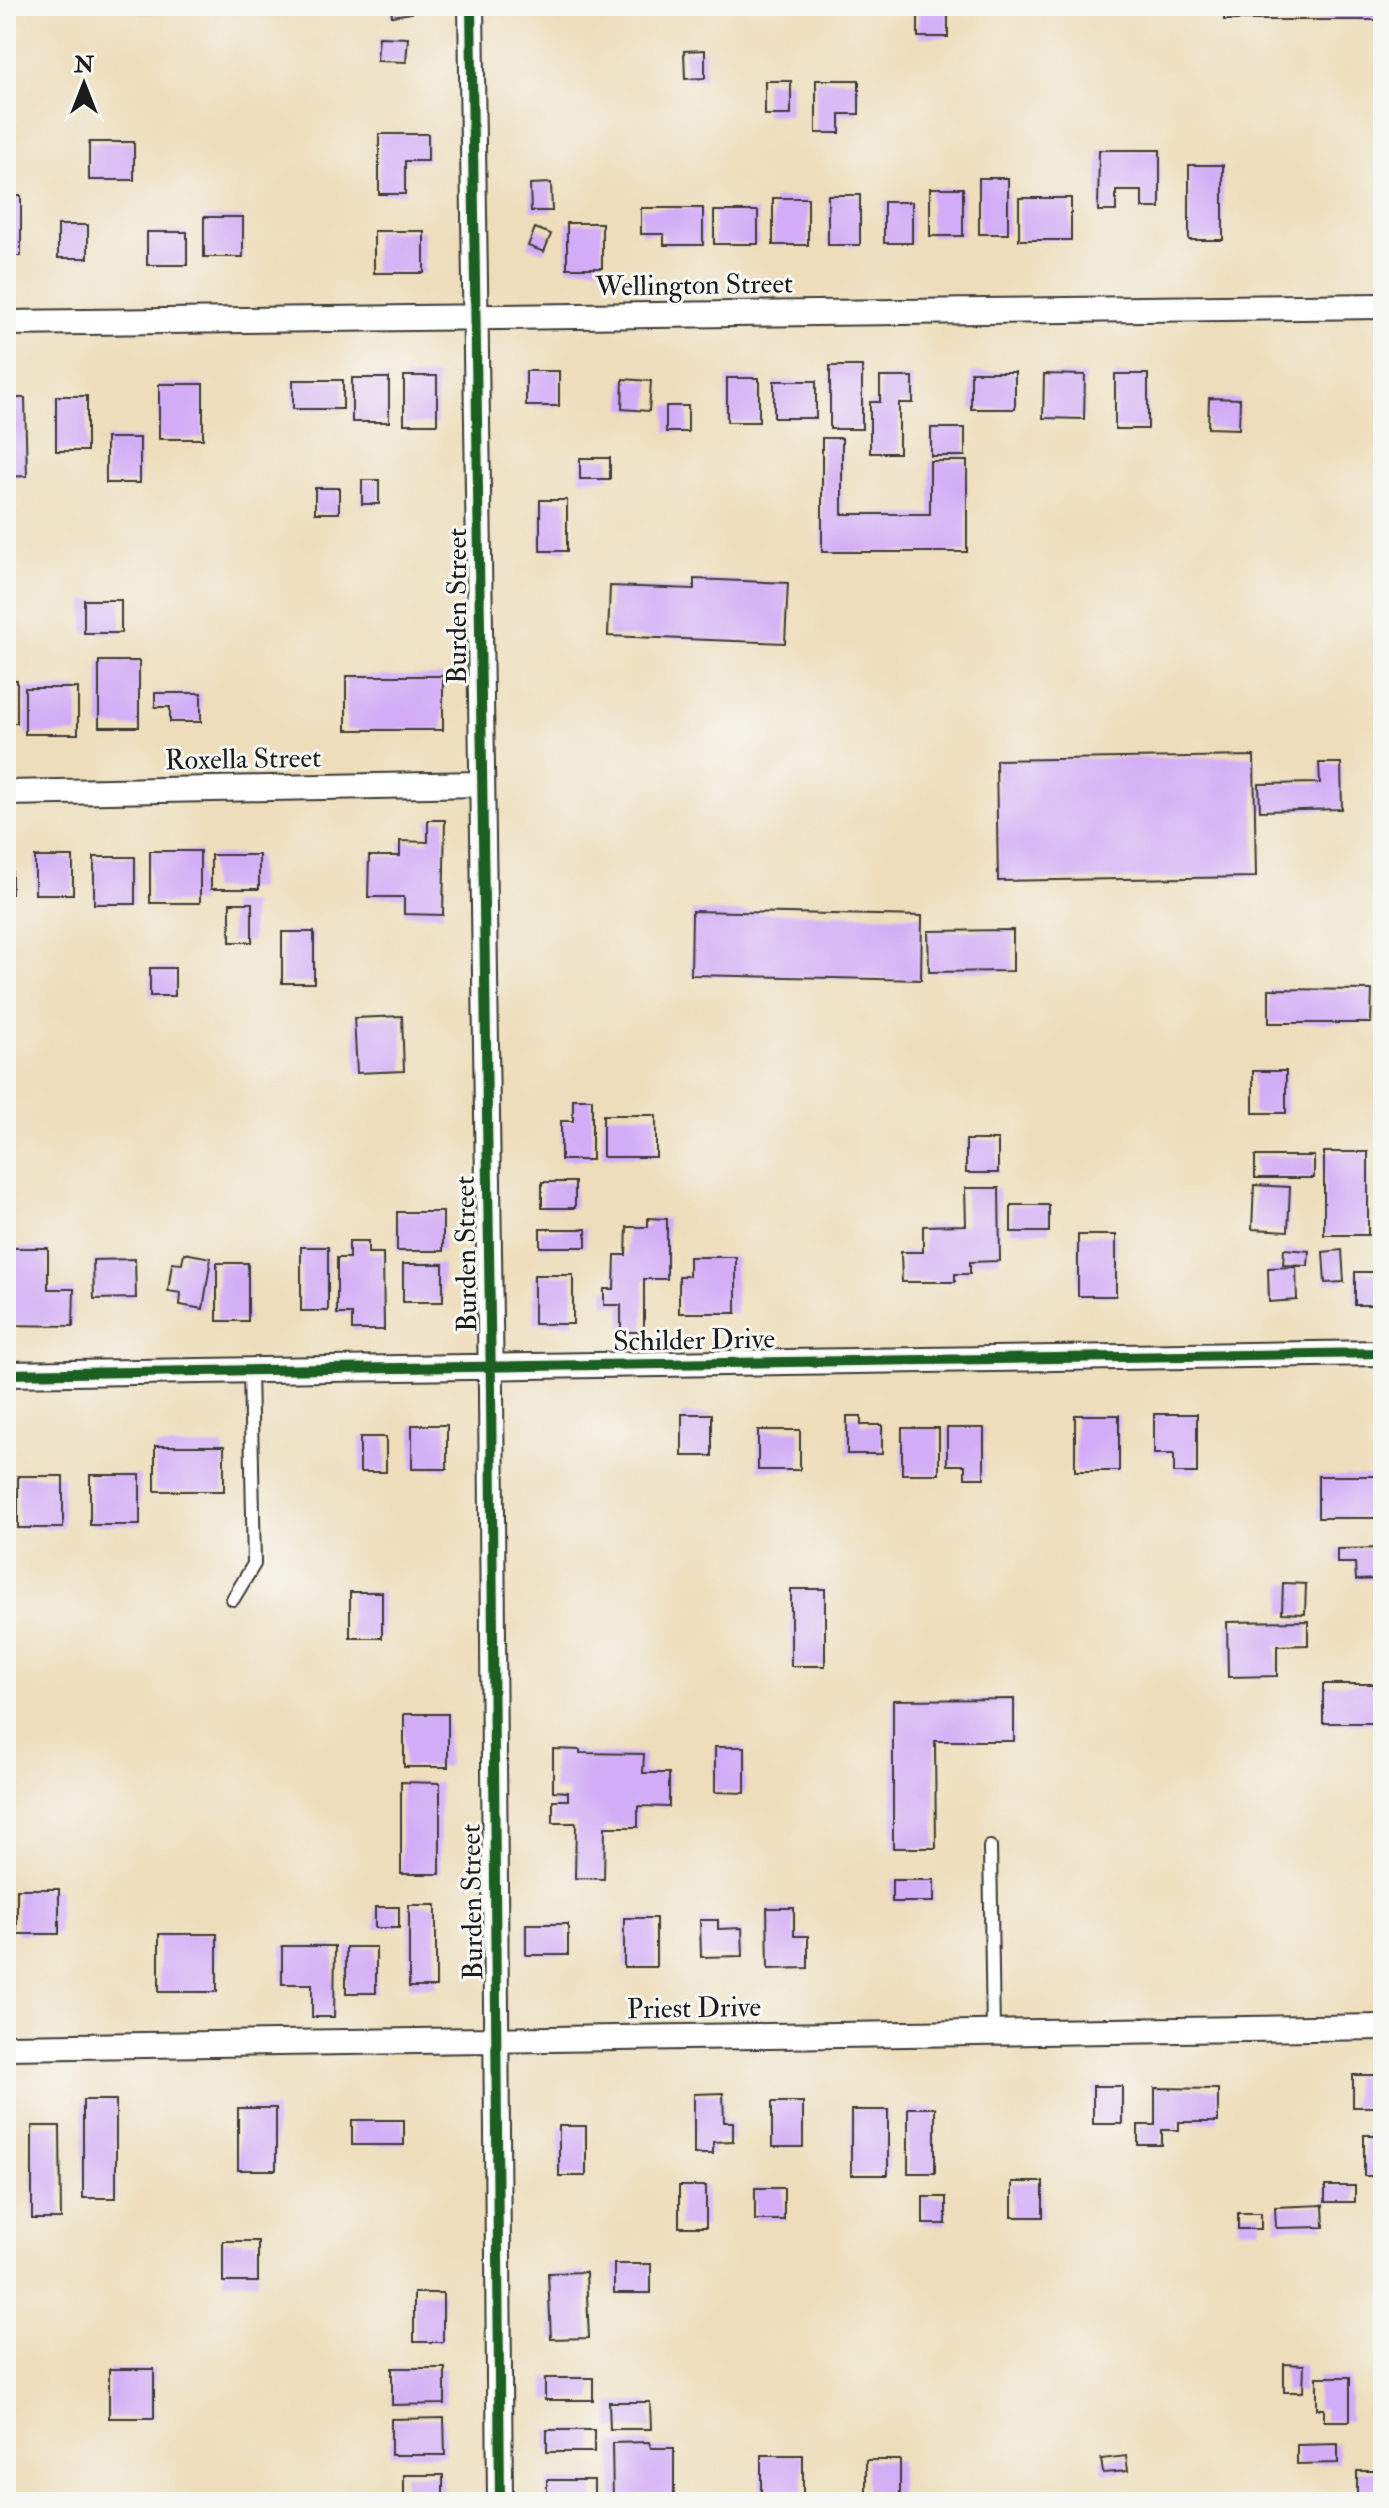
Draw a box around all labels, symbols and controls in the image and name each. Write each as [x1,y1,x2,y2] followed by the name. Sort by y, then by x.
[44,44,124,124] north arrow
[73,51,94,79] text: N
[594,266,793,305] street label: Wellington Street
[440,528,475,684] street label: Burden Street
[165,741,321,778] street label: Roxella Street
[448,1175,485,1332] street label: Burden Street
[613,1322,776,1359] street label: Schilder Drive
[454,1823,491,1980] street label: Burden Street
[627,1990,762,2027] street label: Priest Drive

